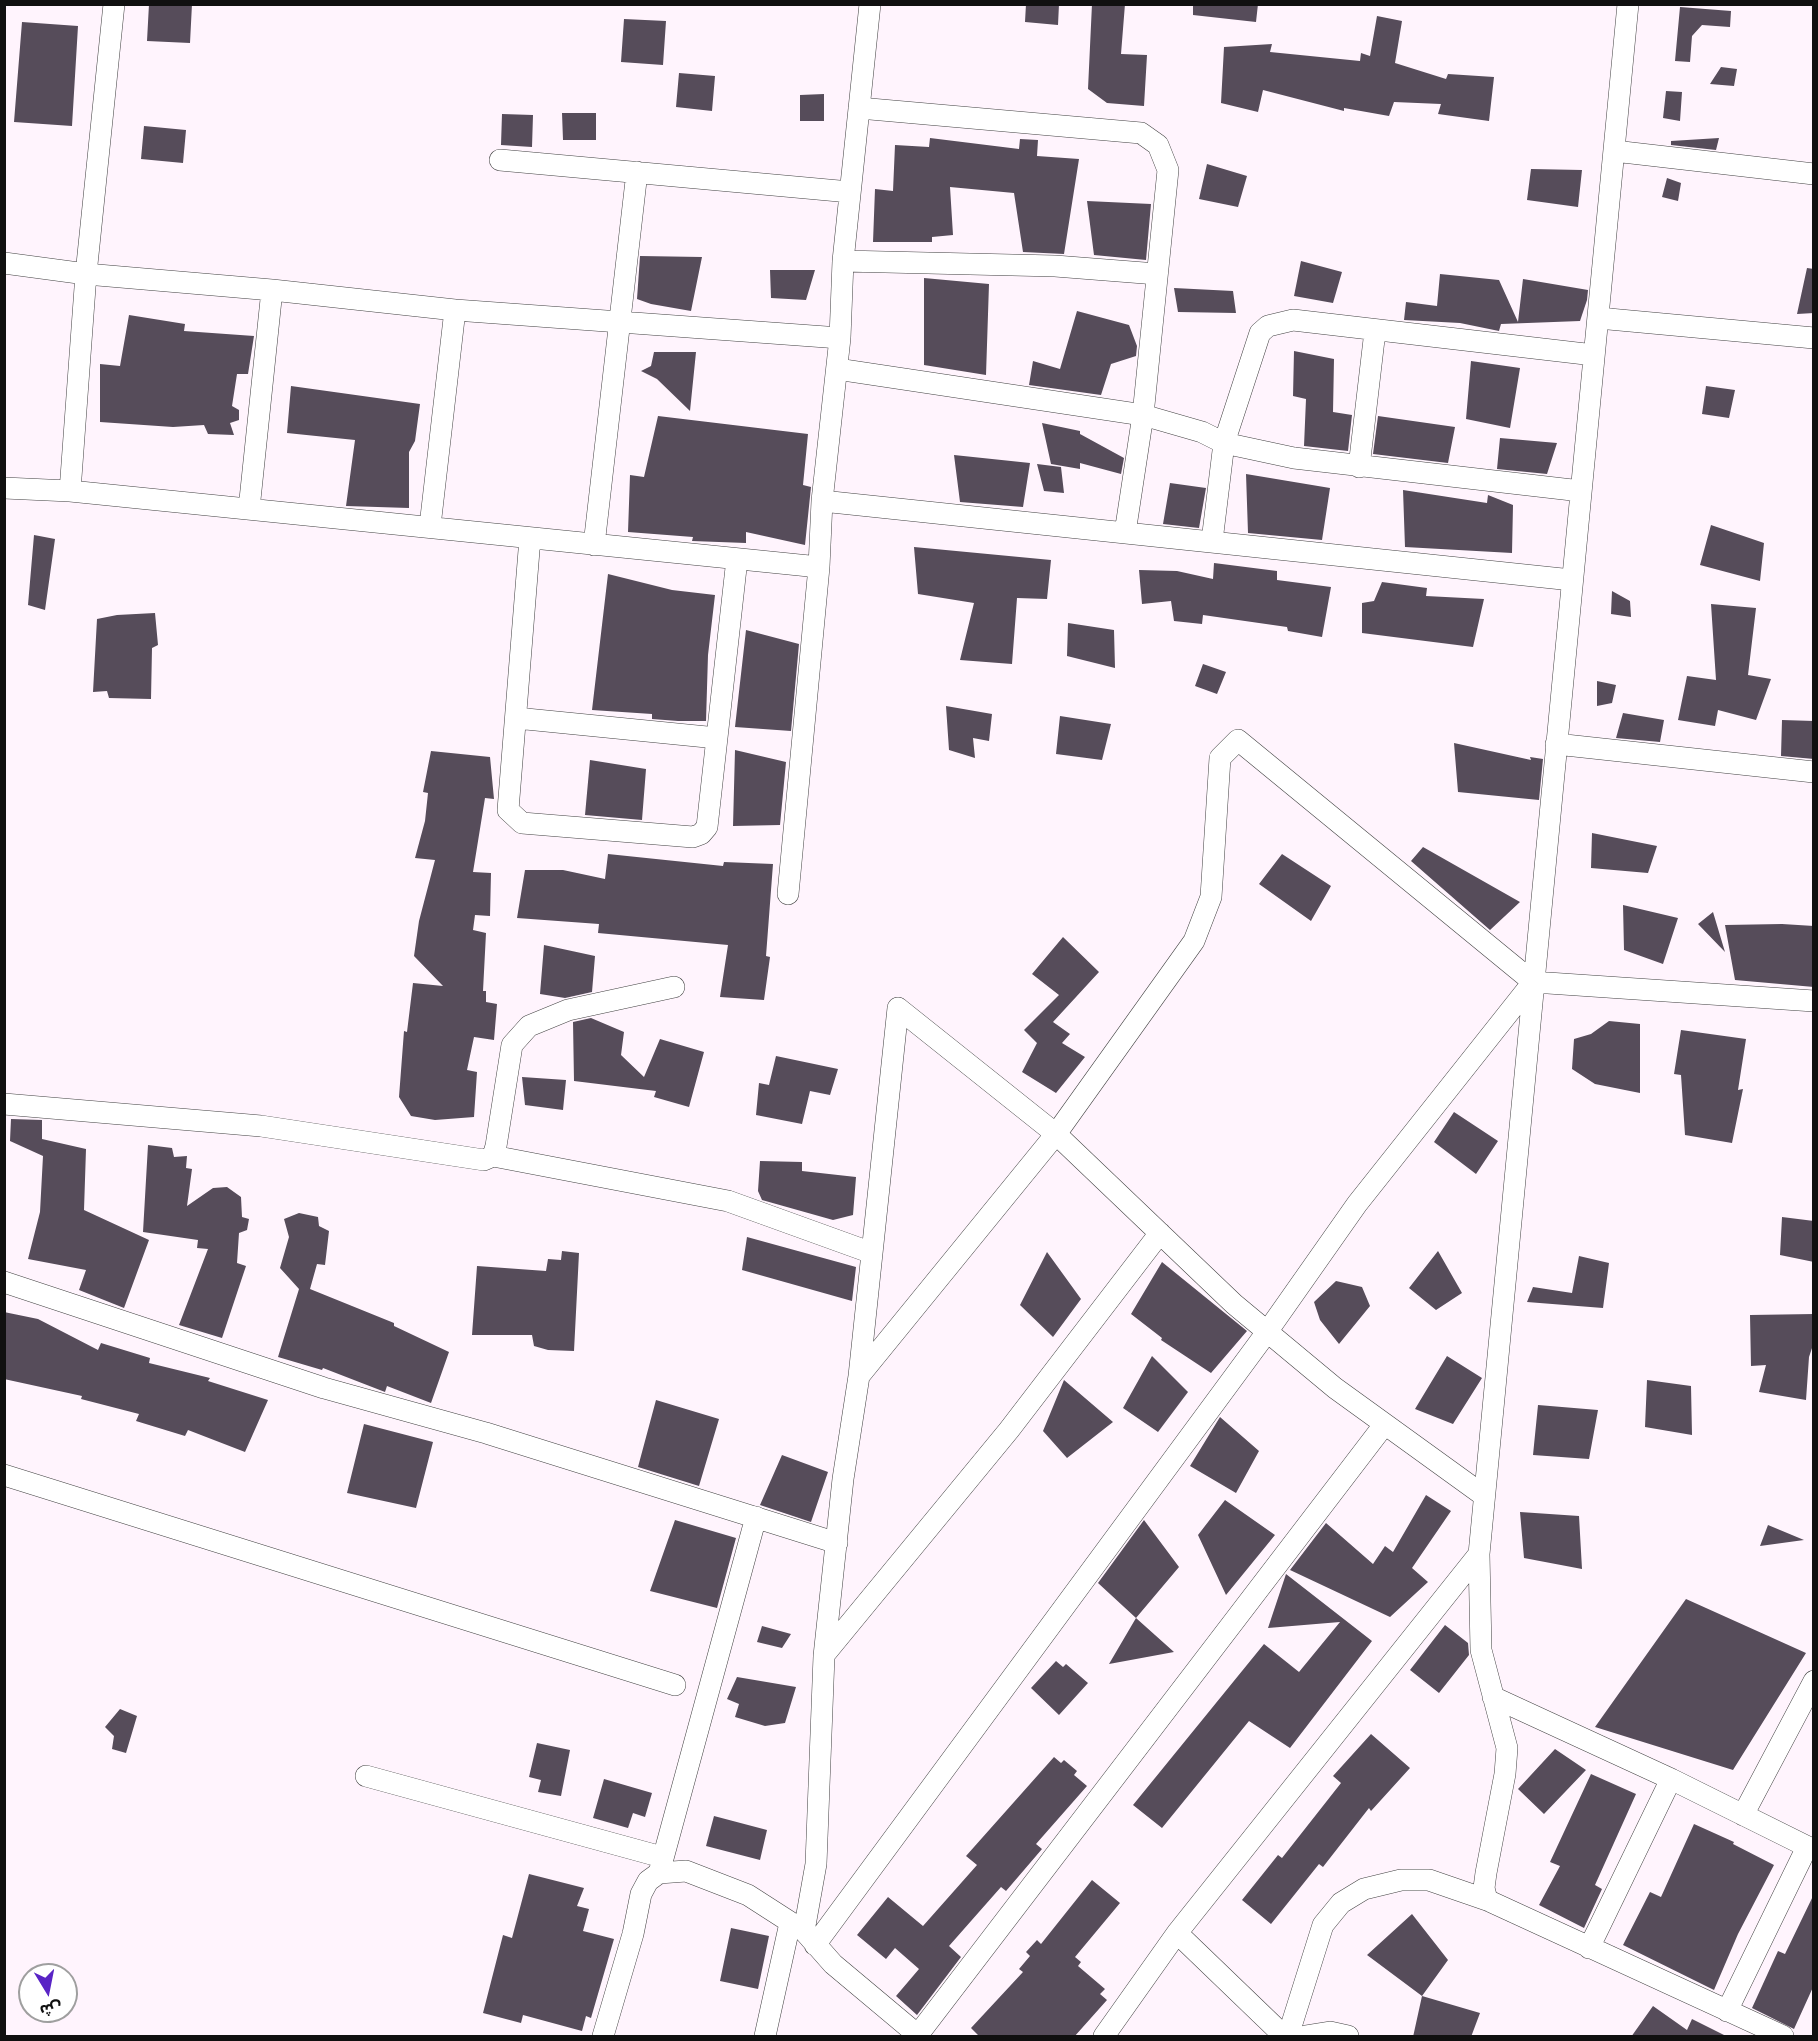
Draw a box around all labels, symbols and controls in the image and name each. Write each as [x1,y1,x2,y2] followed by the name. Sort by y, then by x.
[18,1963,78,2023] north arrow
[38,1998,63,2021] text: ش

